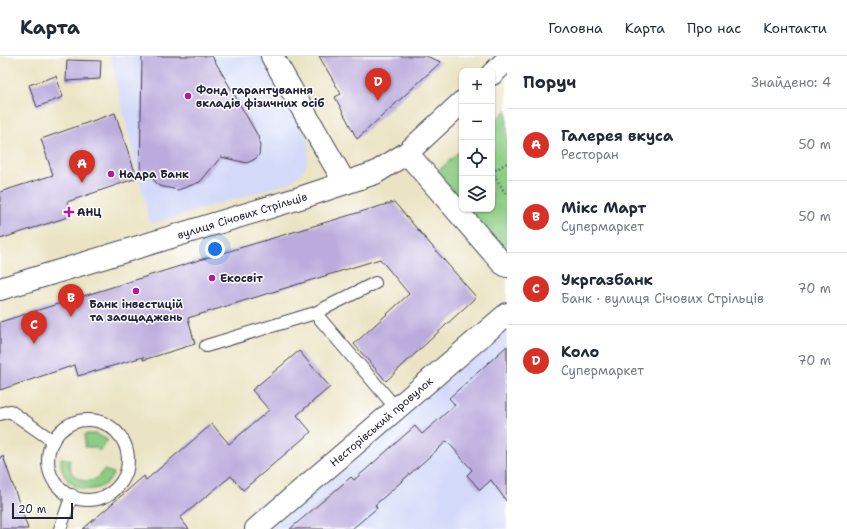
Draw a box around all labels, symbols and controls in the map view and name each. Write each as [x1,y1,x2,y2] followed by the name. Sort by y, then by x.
[20,15,80,40] text: Карта
[548,19,603,37] text: Головна
[625,19,665,37] text: Карта
[687,19,741,37] text: Про нас
[763,19,827,37] text: Контакти
[365,68,391,101] pin: D
[459,68,495,212] map controls
[459,68,495,104] button: +
[523,71,576,93] text: Поруч
[751,74,831,91] text: Знайдено: 4
[196,83,324,111] place label: Фонд гарантування вкладів фізичних осіб
[183,91,193,101] marker: Фонд гарантування вкладів фізичних осіб
[459,104,495,140] button: −
[561,126,673,146] text: Галерея вкуса
[531,136,541,153] text: A
[798,136,831,153] text: 50 m
[459,140,495,176] button: locate
[561,146,619,163] text: Ресторан
[69,150,95,183] pin: A
[119,167,189,182] place label: Надра Банк
[106,169,116,179] marker: Надра Банк
[459,176,495,212] button: layers
[175,189,309,242] street label: вулиця Січових Стрільців
[561,198,646,218] text: Мікс Март
[77,205,101,220] place label: АНЦ
[64,207,74,217] marker: АНЦ
[532,208,540,225] text: B
[798,208,831,225] text: 50 m
[561,218,644,235] text: Супермаркет
[205,239,225,259] your location
[561,270,653,290] text: Укргазбанк
[220,271,263,286] place label: Екосвіт
[207,273,217,283] marker: Екосвіт
[532,280,540,297] text: C
[797,280,831,297] text: 70 m
[58,284,84,317] pin: B
[131,286,141,296] marker: Банк інвестицій та заощаджень
[561,290,764,307] text: Банк · вулиця Січових Стрільців
[89,297,183,325] place label: Банк інвестицій та заощаджень
[21,311,47,344] pin: C
[561,342,599,362] text: Коло
[531,352,541,369] text: D
[797,352,831,369] text: 70 m
[561,362,644,379] text: Супермаркет
[327,373,436,470] street label: Несторівський провулок
[12,501,73,520] scale bar
[18,502,46,517] text: 20 m

